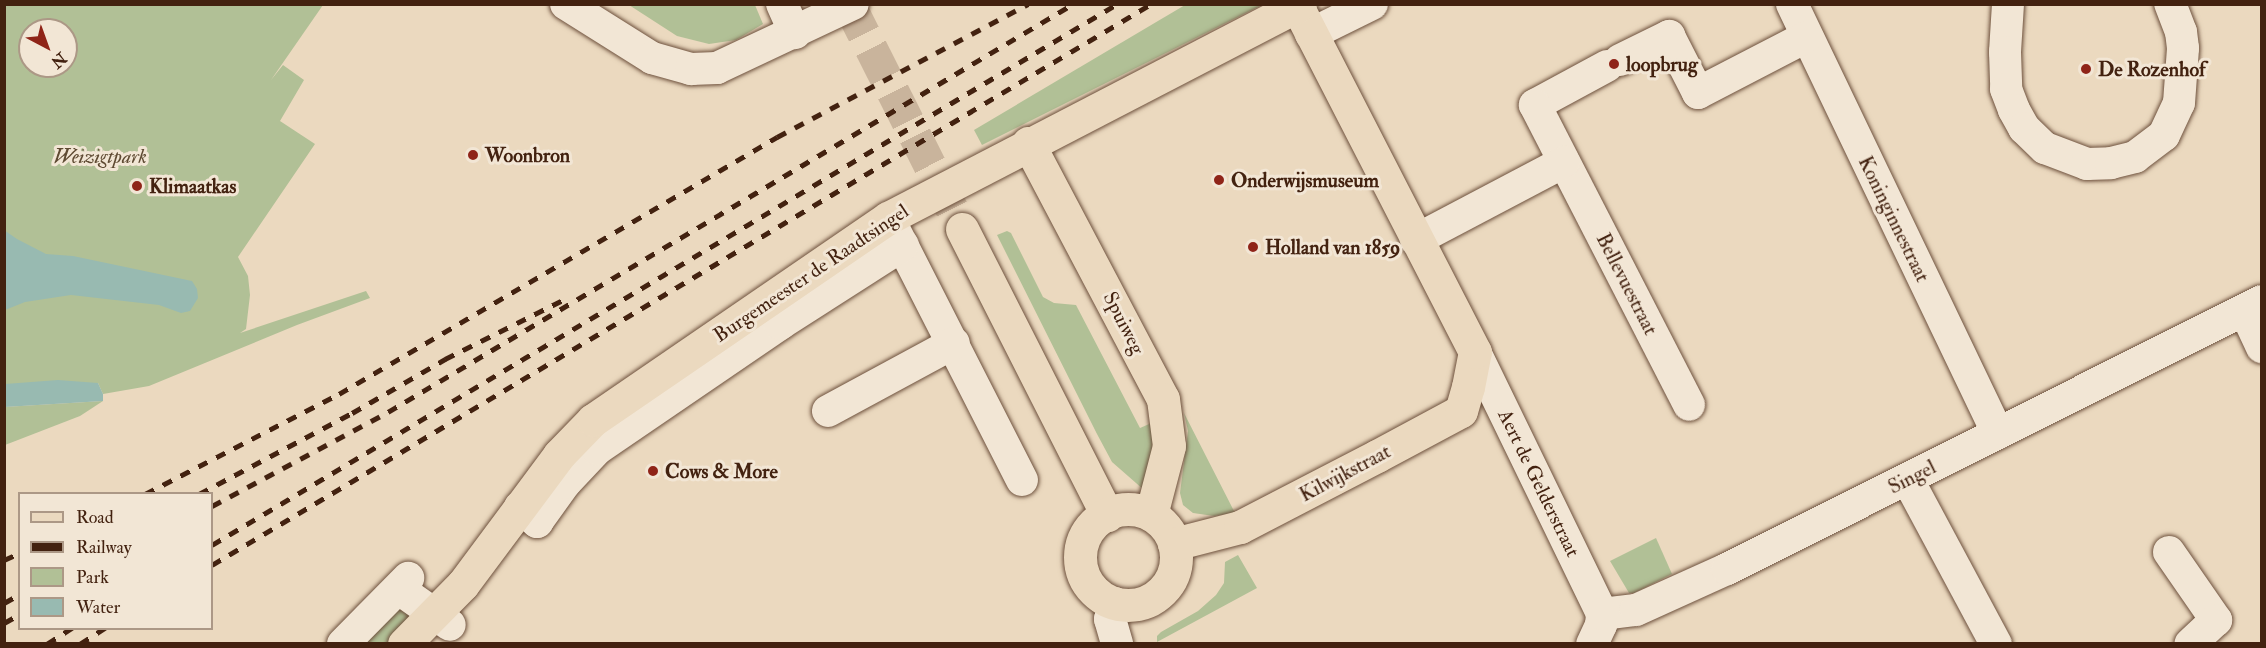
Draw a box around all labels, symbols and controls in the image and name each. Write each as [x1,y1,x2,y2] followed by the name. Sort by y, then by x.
[18,18,78,78] north arrow
[47,48,70,72] text: N
[1626,52,1698,76] place label: loopbrug
[1607,57,1621,71] marker: loopbrug
[2098,57,2206,81] place label: De Rozenhof
[2079,62,2093,76] marker: De Rozenhof
[485,143,570,167] place label: Woonbron
[53,144,147,168] park label: Weizigtpark
[466,148,480,162] marker: Woonbron
[1853,152,1935,286] street label: Koninginnestraat
[1231,168,1379,192] place label: Onderwijsmuseum
[1212,173,1226,187] marker: Onderwijsmuseum
[149,174,236,198] place label: Klimaatkas
[130,179,144,193] marker: Klimaatkas
[709,199,913,347] street label: Burgemeester de Raadtsingel
[1591,229,1663,339] street label: Bellevuestraat
[1265,235,1400,259] place label: Holland van 1859
[1246,240,1260,254] marker: Holland van 1859
[1098,288,1150,358] street label: Spuiweg
[1493,405,1585,561] street label: Aert de Gelderstraat
[1295,439,1395,507] street label: Kilwijkstraat
[1884,455,1940,499] street label: Singel
[665,459,778,483] place label: Cows & More
[646,464,660,478] marker: Cows & More
[18,492,213,630] legend
[76,506,114,529] text: Road
[76,536,132,559] text: Railway
[76,566,109,589] text: Park
[76,596,120,619] text: Water

